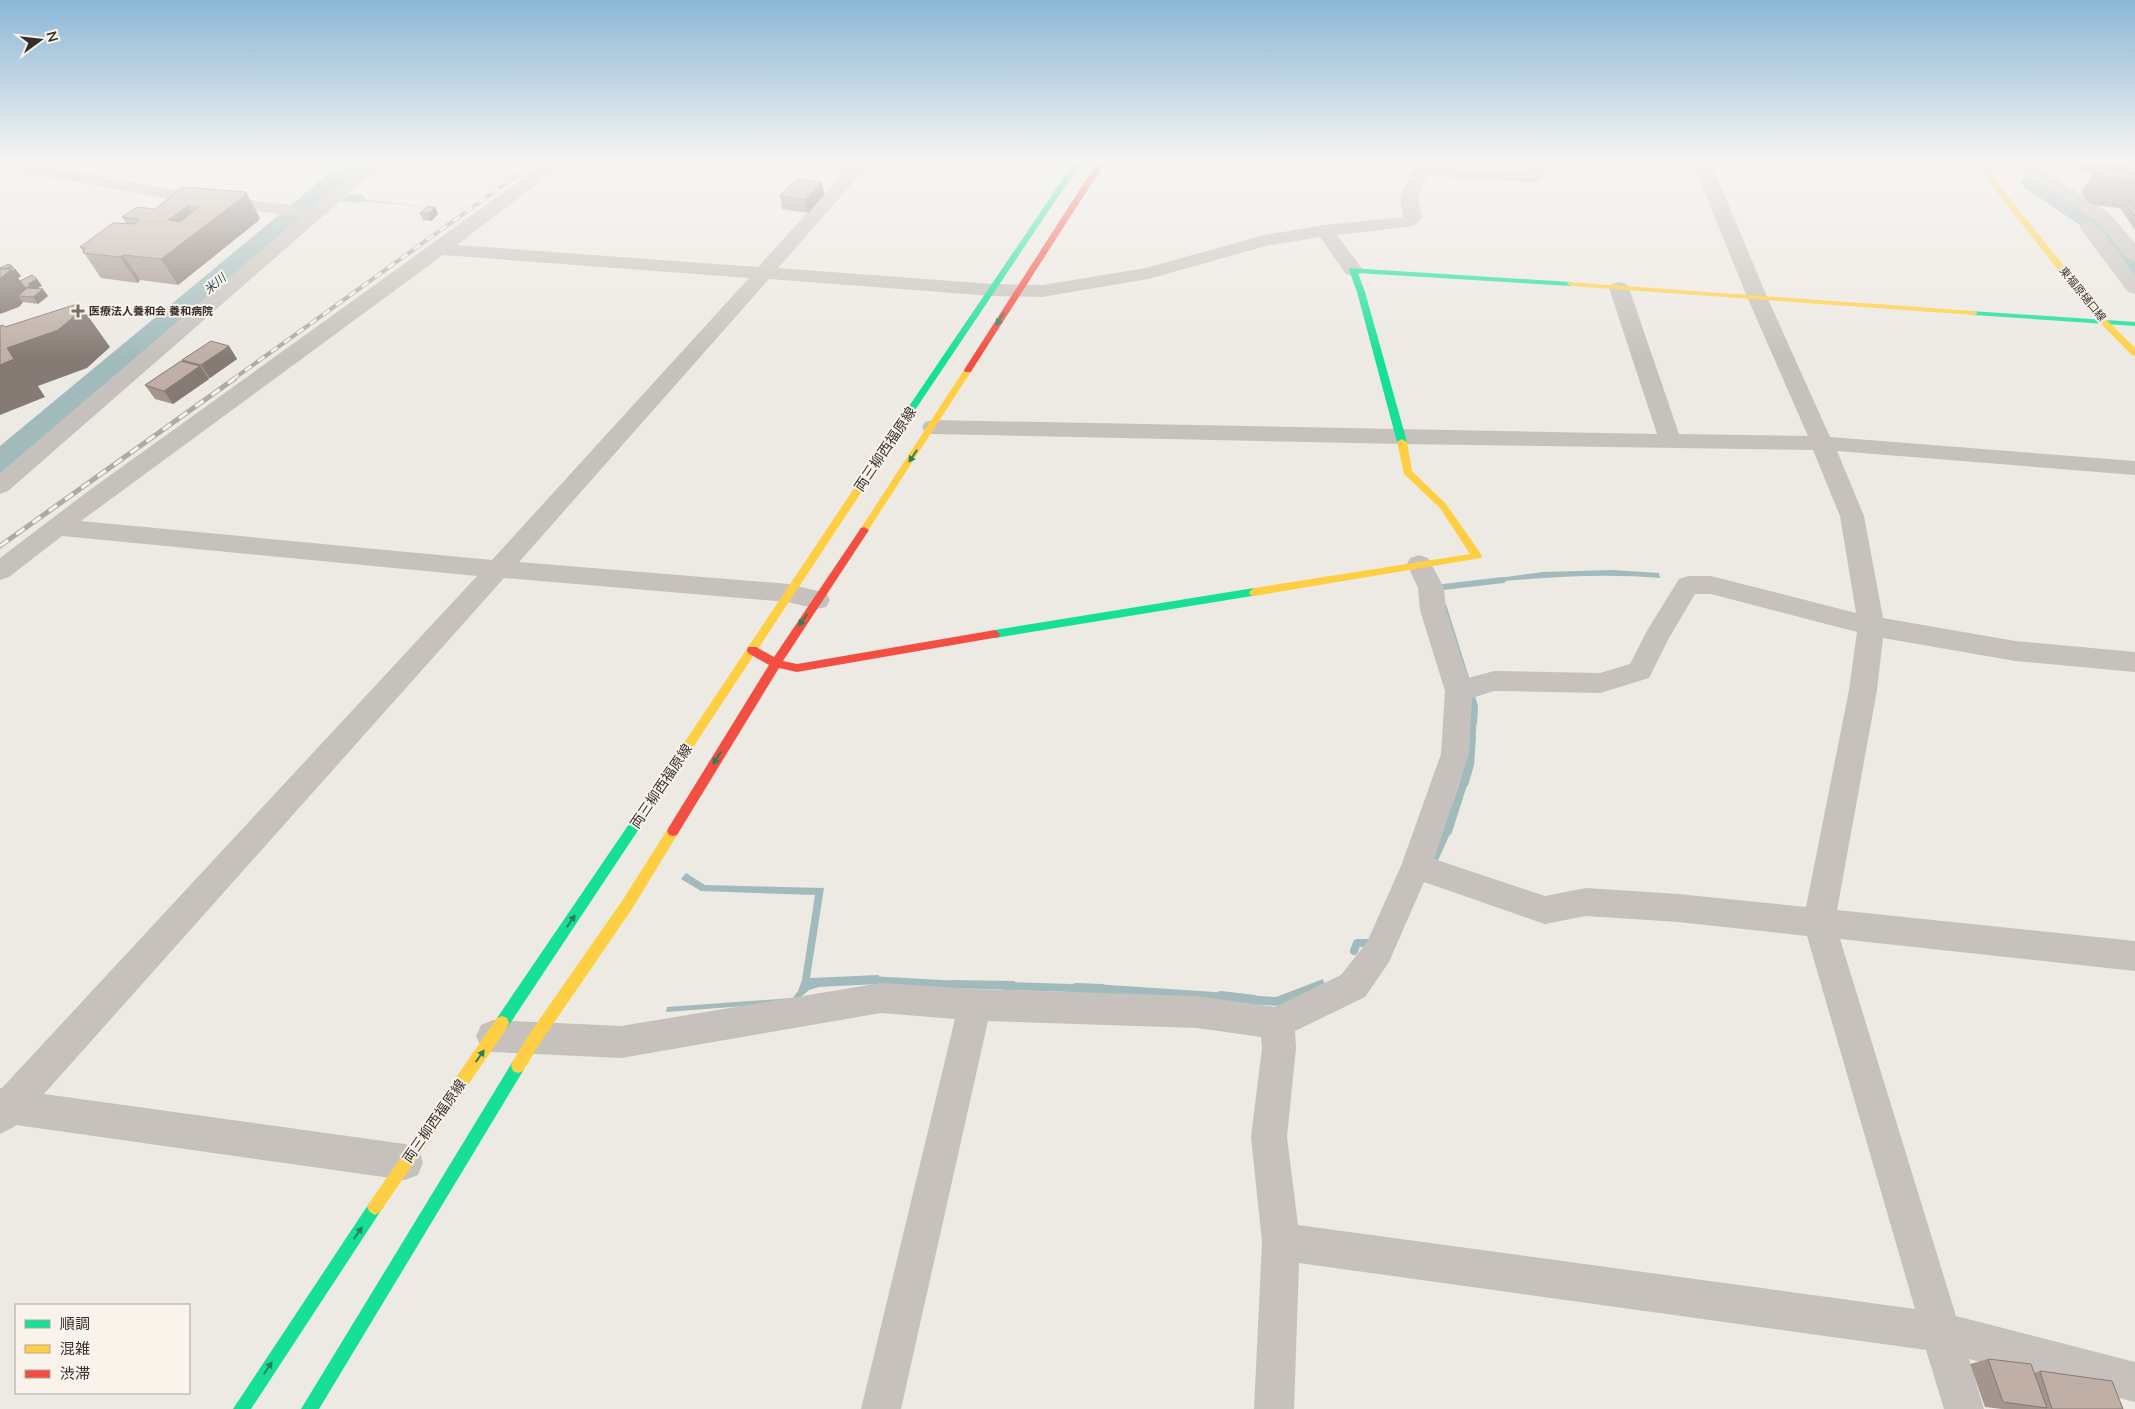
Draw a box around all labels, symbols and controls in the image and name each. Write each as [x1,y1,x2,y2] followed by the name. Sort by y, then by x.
[15,15,65,65] north arrow
[42,29,63,44] text: N
[2057,264,2109,324] street label: 東福原樋口線
[201,269,230,297] water label: 米川
[71,304,85,318] marker: 医療法人養和会 養和病院
[89,304,213,318] place label: 医療法人養和会 養和病院
[996,313,1005,326] one-way arrow
[850,403,920,495] street label: 両三柳西福原線
[908,450,918,463] one-way arrow
[798,614,808,627] one-way arrow
[626,740,696,832] street label: 両三柳西福原線
[712,752,722,765] one-way arrow
[566,914,575,928] one-way arrow
[475,1049,485,1063] one-way arrow
[399,1076,469,1166] street label: 両三柳西福原線
[353,1226,363,1240] one-way arrow
[15,1304,190,1394] legend
[60,1314,90,1333] text: 順調
[60,1339,90,1358] text: 混雑
[263,1362,273,1375] one-way arrow
[60,1364,90,1383] text: 渋滞

